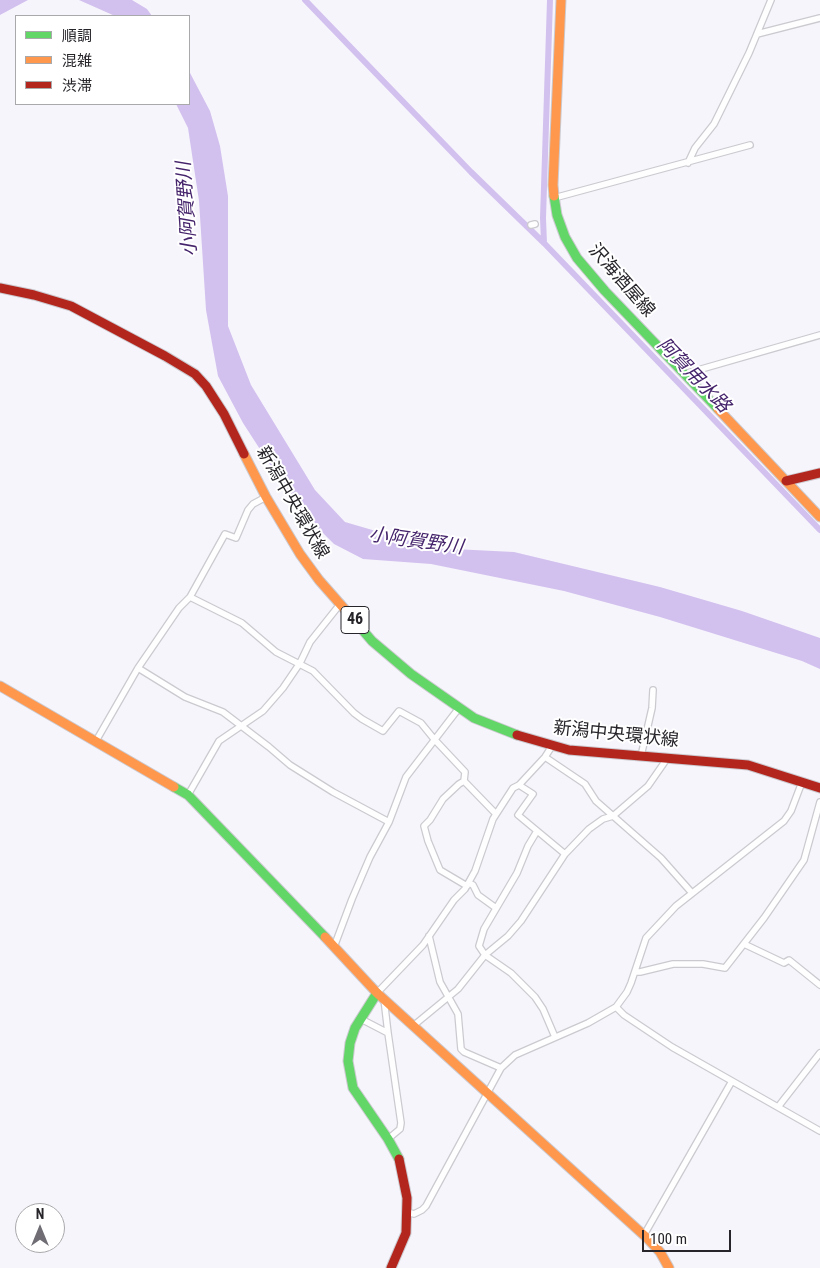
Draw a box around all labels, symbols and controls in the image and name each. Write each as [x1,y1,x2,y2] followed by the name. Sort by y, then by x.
[15,15,190,105] legend
[62,27,92,45] text: 順調
[62,52,92,70] text: 混雑
[62,77,92,95] text: 渋滞
[173,161,203,257] water label: 小阿賀野川
[583,240,659,322] street label: 沢海酒屋線
[652,334,734,418] water label: 阿賀用水路
[251,443,333,563] street label: 新潟中央環状線
[367,524,465,560] water label: 小阿賀野川
[341,606,369,634] road number: 46
[552,718,680,752] street label: 新潟中央環状線
[15,1203,65,1253] north arrow
[36,1206,44,1222] text: N
[645,1220,734,1252] scale bar
[650,1230,687,1248] text: 100 m

